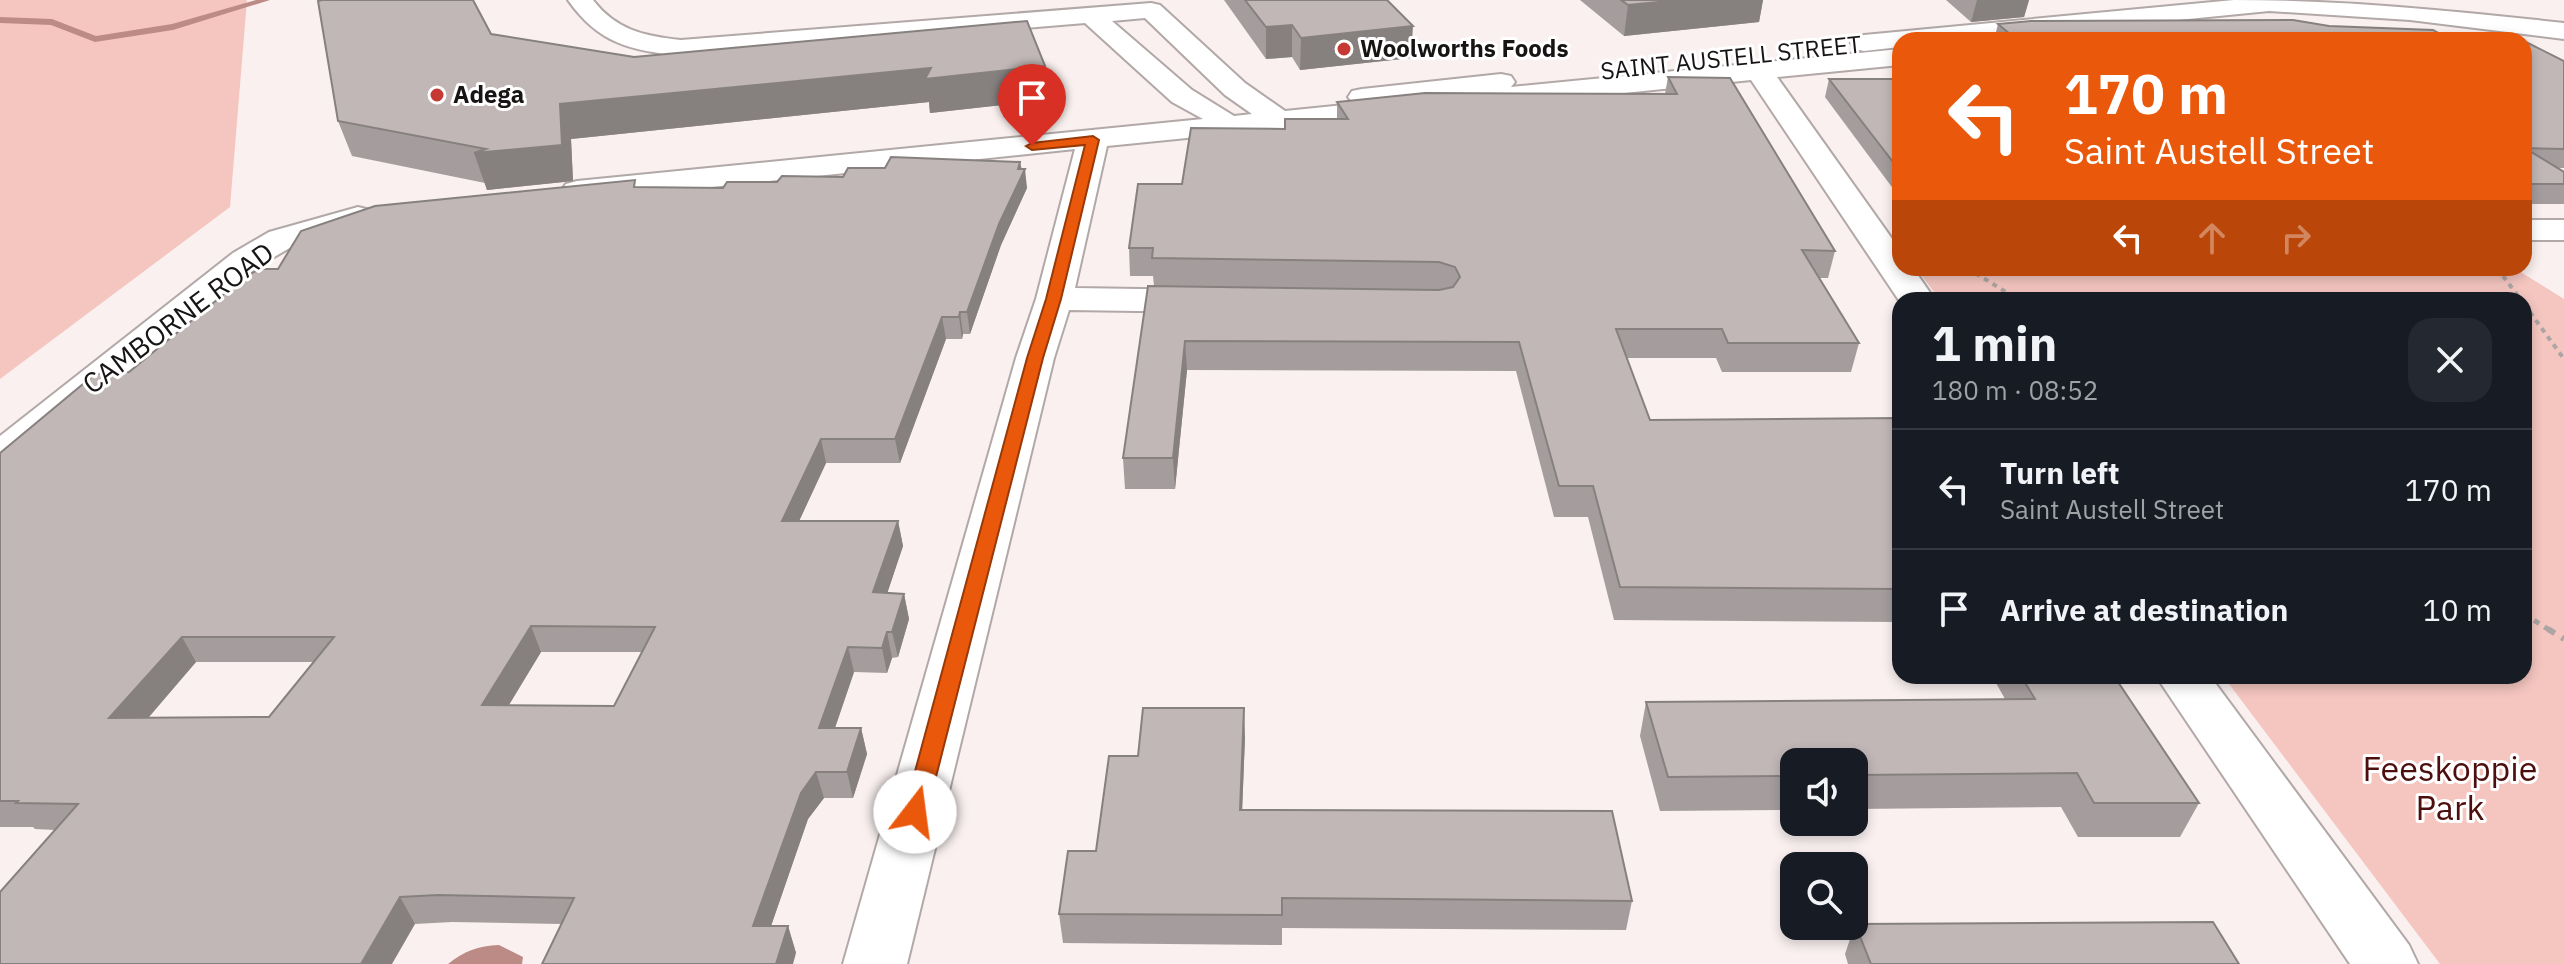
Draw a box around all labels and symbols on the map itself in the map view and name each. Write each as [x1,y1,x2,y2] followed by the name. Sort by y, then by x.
[1599,27,1863,87] street label: SAINT AUSTELL STREET
[1360,32,1569,64] place label: Woolworths Foods
[1335,40,1353,58] marker: Woolworths Foods
[998,64,1066,146] pin
[453,78,524,110] place label: Adega
[428,86,446,104] marker: Adega
[74,233,281,402] street label: CAMBORNE ROAD
[2362,746,2538,829] park label: Feeskoppie Park
[873,770,957,854] position arrow

